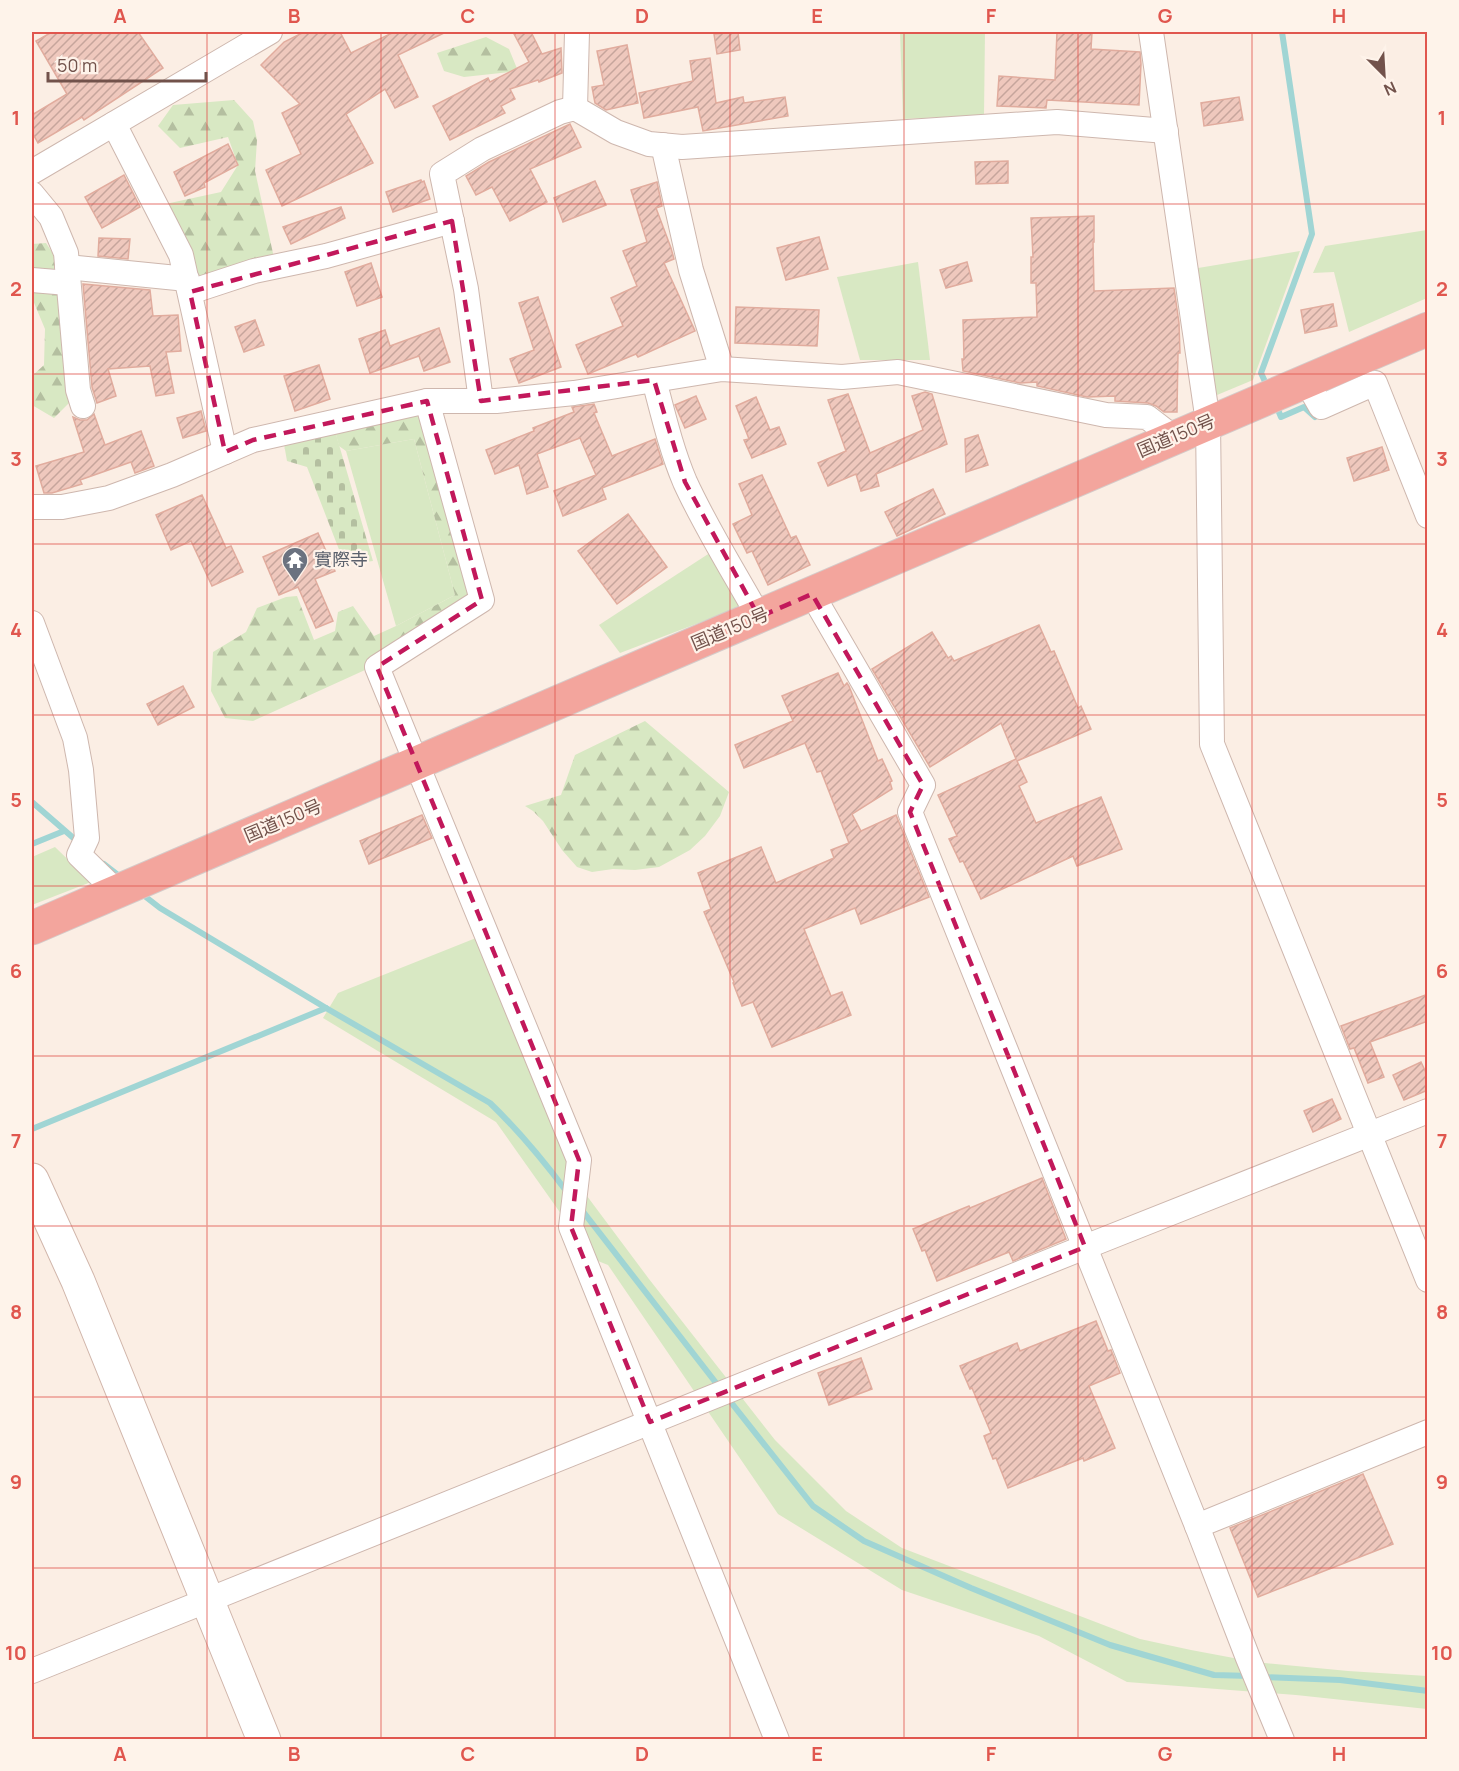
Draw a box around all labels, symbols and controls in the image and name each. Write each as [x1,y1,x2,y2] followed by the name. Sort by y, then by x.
[113,2,127,29] text: A
[288,2,301,29] text: B
[461,2,475,29] text: C
[635,2,649,29] text: D
[811,2,823,29] text: E
[986,2,997,29] text: F
[1158,2,1173,29] text: G
[1332,2,1346,29] text: H
[48,45,206,83] scale bar
[1354,45,1414,105] north arrow
[57,53,97,77] text: 50 m
[1380,76,1400,101] text: N
[12,104,20,131] text: 1
[1438,104,1446,131] text: 1
[10,275,22,302] text: 2
[1436,275,1448,302] text: 2
[1133,408,1218,462] street label: 国道150号
[10,445,22,472] text: 3
[1436,445,1448,472] text: 3
[280,545,310,583] temple icon: 實際寺
[314,547,368,571] place label: 實際寺
[687,601,772,655] street label: 国道150号
[10,616,22,643] text: 4
[1436,616,1448,643] text: 4
[10,786,22,813] text: 5
[1436,786,1448,813] text: 5
[240,793,325,847] street label: 国道150号
[10,957,22,984] text: 6
[1436,957,1448,984] text: 6
[11,1127,21,1154] text: 7
[1437,1127,1447,1154] text: 7
[10,1298,22,1325] text: 8
[1436,1298,1448,1325] text: 8
[10,1468,22,1495] text: 9
[1436,1468,1448,1495] text: 9
[5,1639,27,1666] text: 10
[1431,1639,1453,1666] text: 10
[113,1740,127,1767] text: A
[288,1740,301,1767] text: B
[461,1740,475,1767] text: C
[635,1740,649,1767] text: D
[811,1740,823,1767] text: E
[986,1740,997,1767] text: F
[1158,1740,1173,1767] text: G
[1332,1740,1346,1767] text: H

